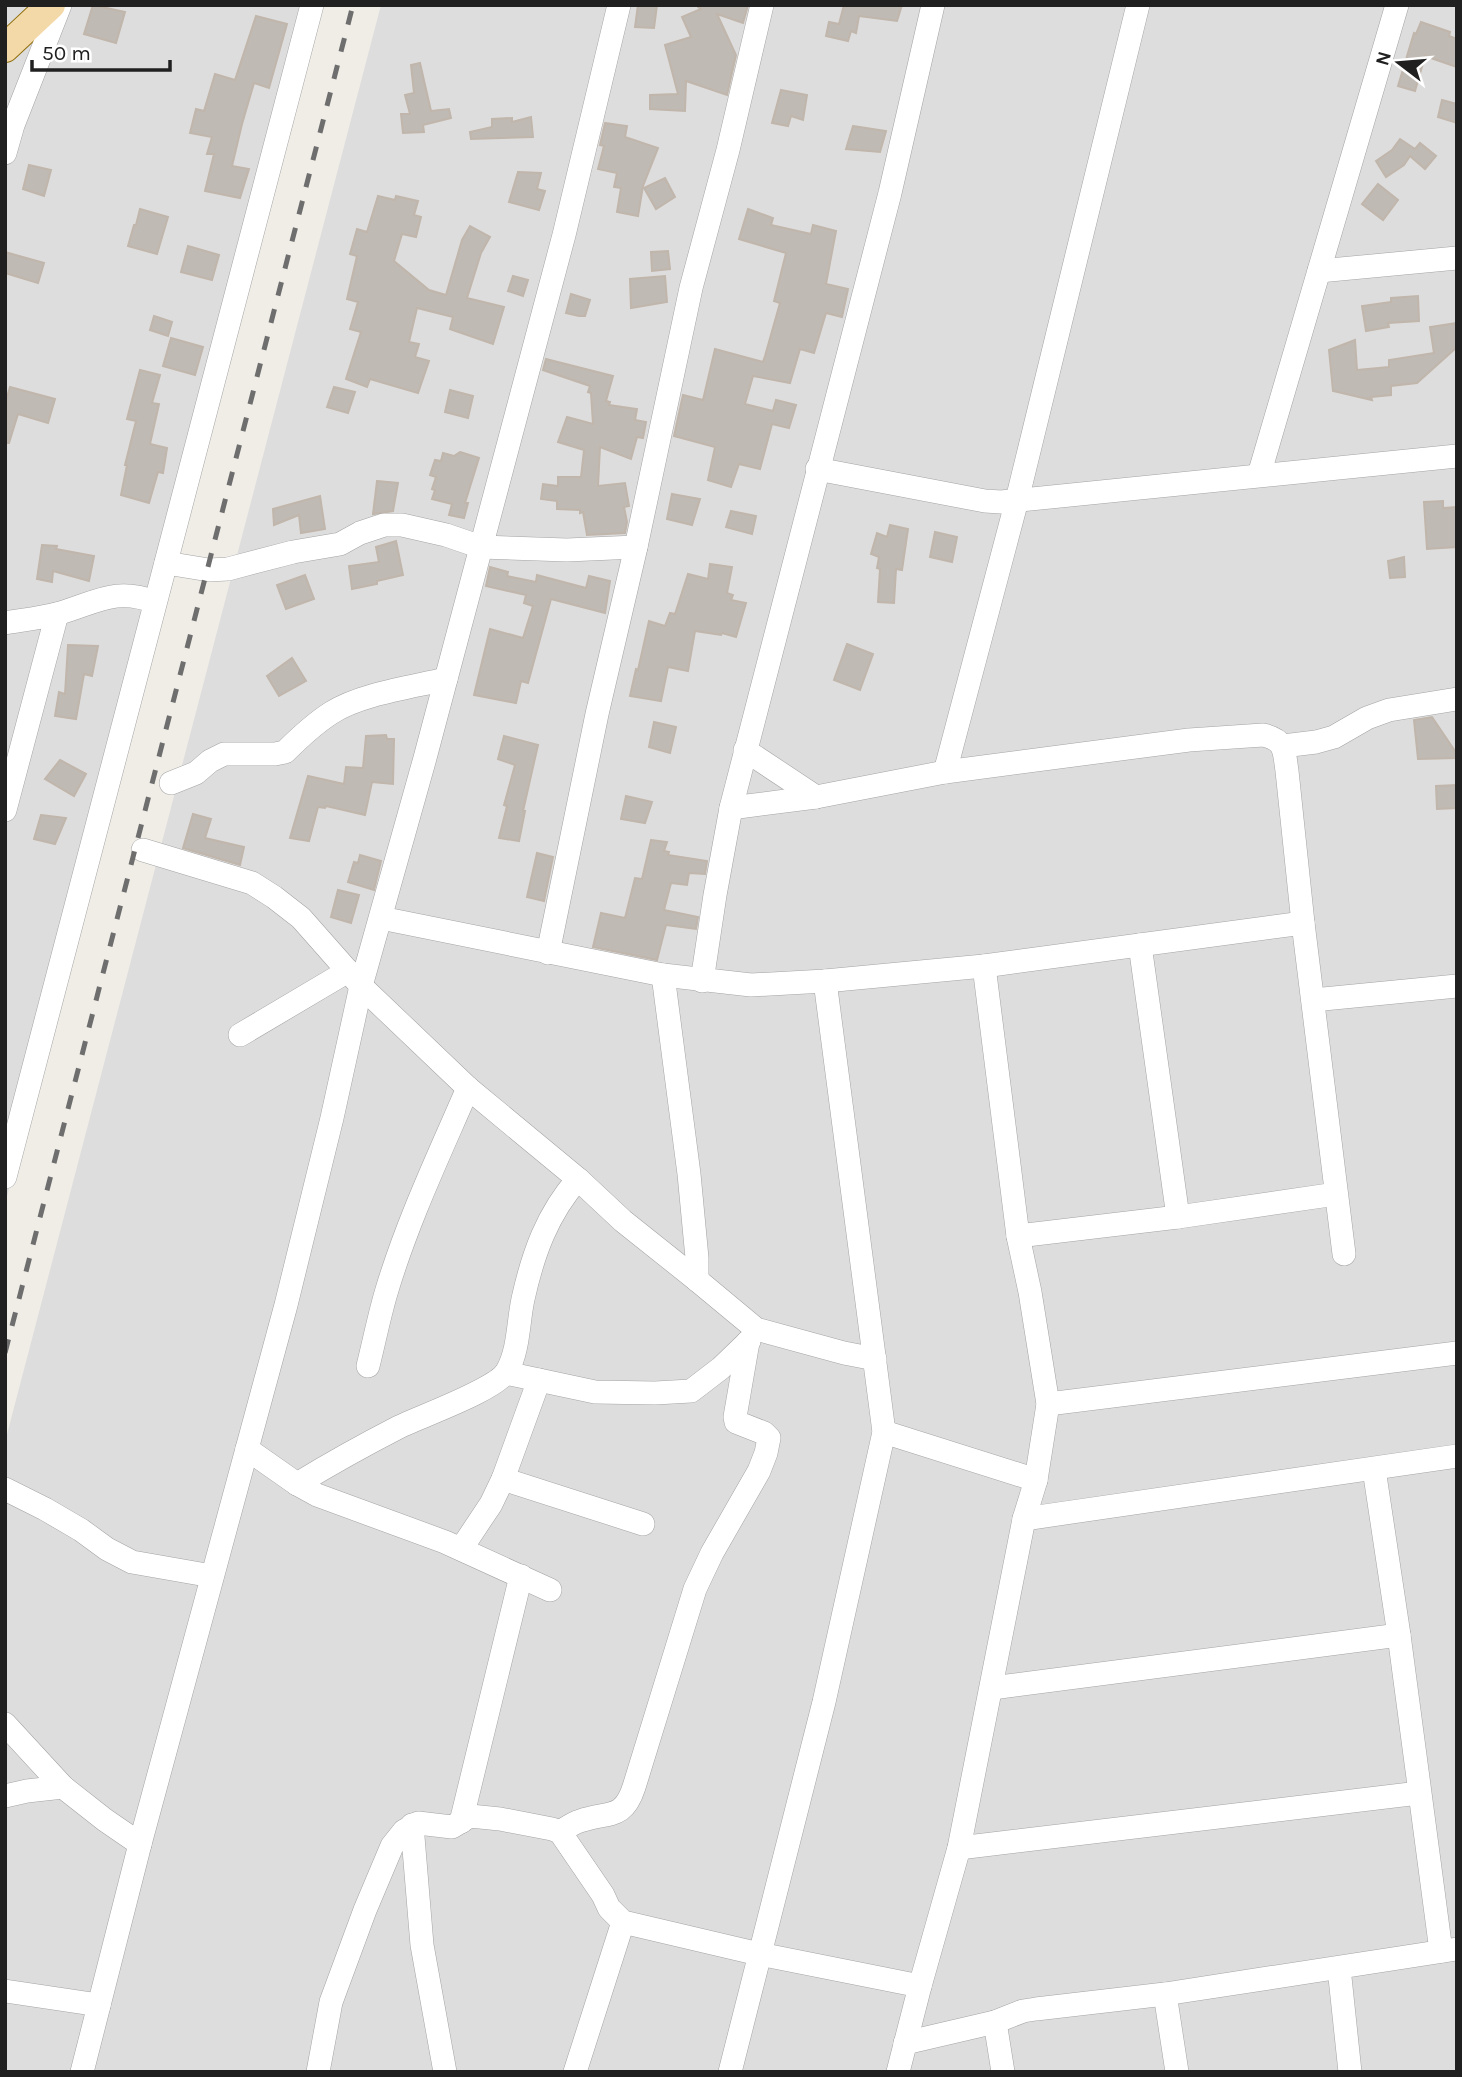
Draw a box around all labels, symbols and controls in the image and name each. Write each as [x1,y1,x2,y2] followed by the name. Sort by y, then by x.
[32,28,170,72] scale bar
[1364,28,1434,98] north arrow
[42,41,91,65] text: 50 m
[1371,49,1396,68] text: N

